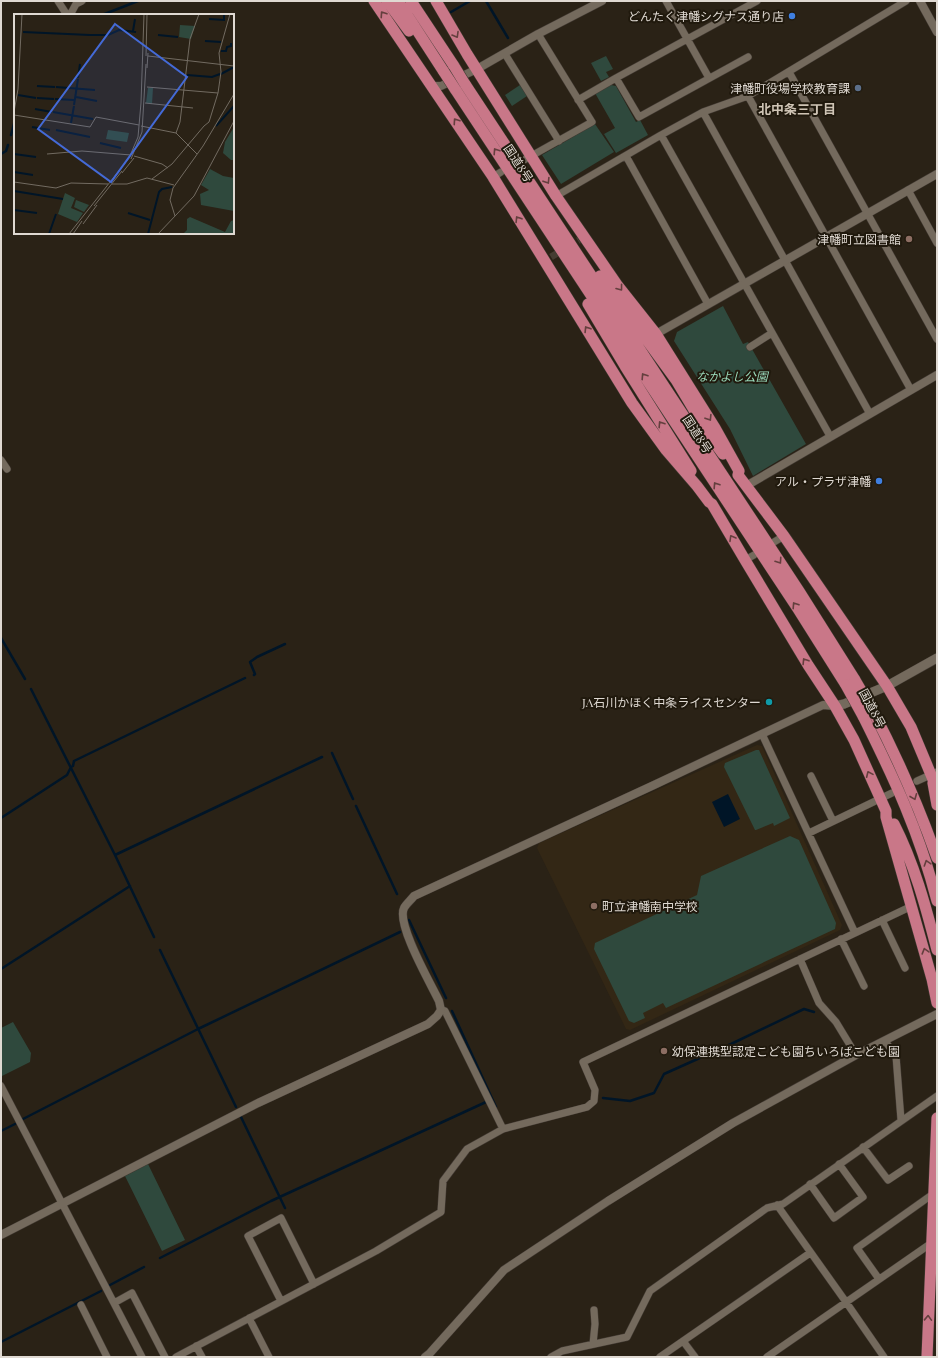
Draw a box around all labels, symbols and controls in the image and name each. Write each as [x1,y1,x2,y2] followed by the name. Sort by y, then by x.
[628,8,784,24] place label: どんたく津幡シグナス通り店
[380,11,388,18] one-way arrow
[787,11,797,21] marker: どんたく津幡シグナス通り店
[14,14,234,234] inset map
[451,31,458,38] one-way arrow
[730,80,850,96] place label: 津幡町役場学校教育課
[853,83,863,93] marker: 津幡町役場学校教育課
[758,100,836,117] district label: 北中条三丁目
[454,119,461,126] one-way arrow
[501,141,537,185] street label: 国道8号
[493,148,500,155] one-way arrow
[542,177,549,184] one-way arrow
[516,216,523,223] one-way arrow
[817,231,901,247] place label: 津幡町立図書館
[904,234,914,244] marker: 津幡町立図書館
[615,284,623,291] one-way arrow
[584,326,591,333] one-way arrow
[696,368,770,384] park label: なかよし公園
[641,373,649,380] one-way arrow
[680,412,716,456] street label: 国道8号
[705,414,712,421] one-way arrow
[658,421,666,428] one-way arrow
[775,473,871,489] place label: アル・プラザ津幡
[874,476,884,486] marker: アル・プラザ津幡
[713,482,720,489] one-way arrow
[729,534,736,542] one-way arrow
[774,557,781,564] one-way arrow
[792,602,800,609] one-way arrow
[803,658,810,665] one-way arrow
[856,686,890,730] street label: 国道8号
[581,694,761,710] place label: JA石川かほく中条ライスセンター
[764,697,774,707] marker: JA石川かほく中条ライスセンター
[866,771,874,778] one-way arrow
[909,792,917,800] one-way arrow
[923,860,932,867] one-way arrow
[602,898,698,914] place label: 町立津幡南中学校
[589,901,599,911] marker: 町立津幡南中学校
[921,948,930,955] one-way arrow
[672,1043,900,1059] place label: 幼保連携型認定こども園ちいろばこども園
[659,1046,669,1056] marker: 幼保連携型認定こども園ちいろばこども園
[924,1315,932,1321] one-way arrow

